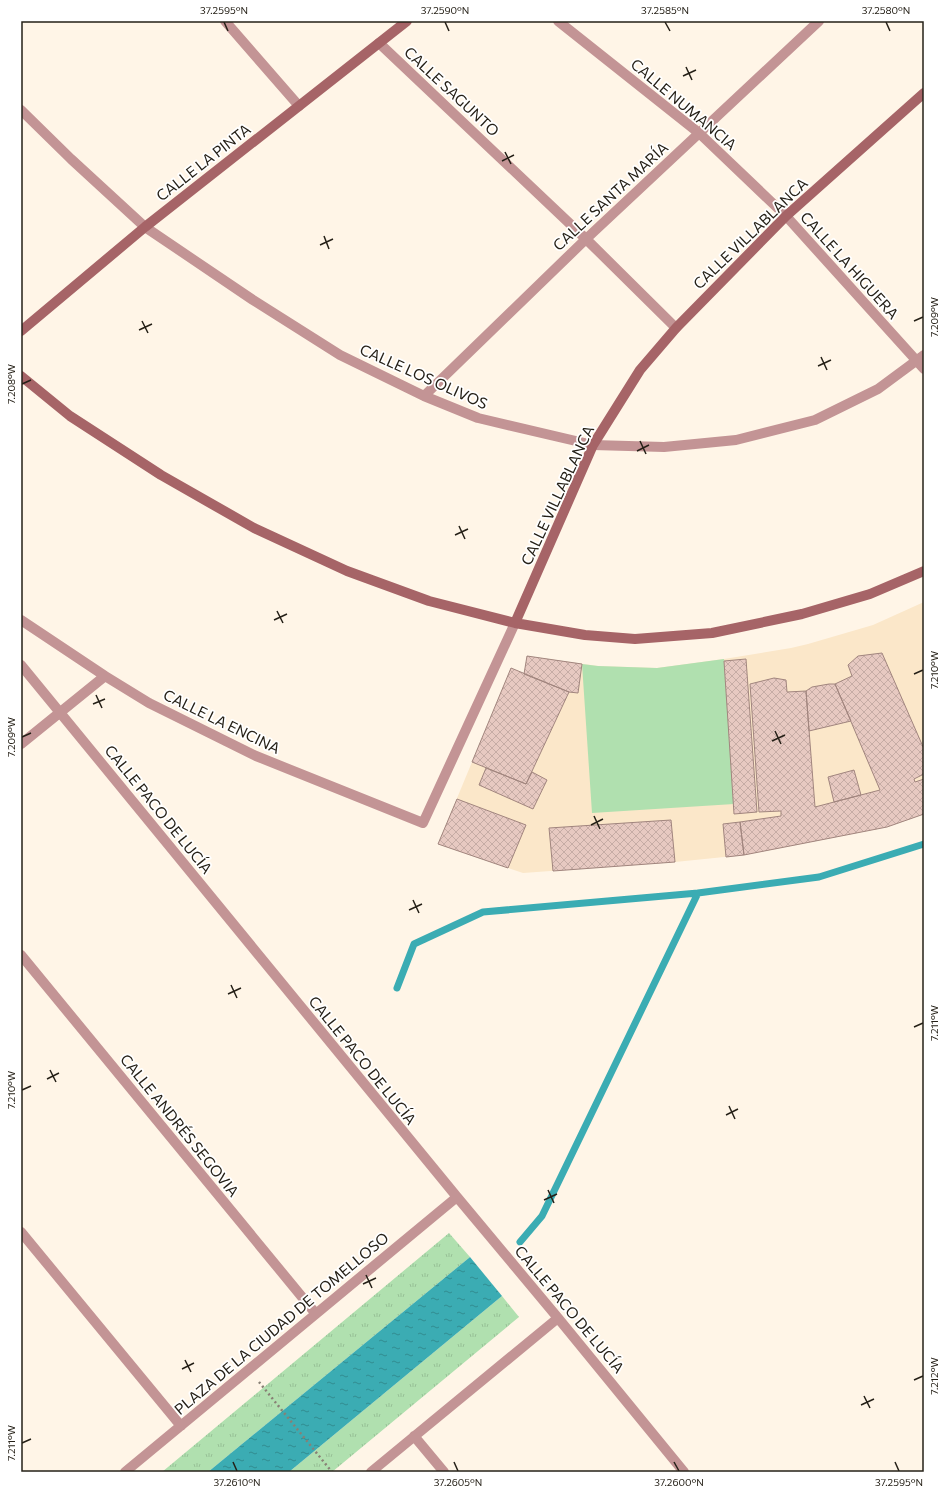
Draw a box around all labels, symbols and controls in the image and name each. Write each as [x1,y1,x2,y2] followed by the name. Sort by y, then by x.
[200,4,248,16] text: 37.2595°N
[421,4,469,16] text: 37.2590°N
[641,4,689,16] text: 37.2585°N
[862,4,910,16] text: 37.2580°N
[401,42,503,140] street label: CALLE SAGUNTO
[627,55,741,153] street label: CALLE NUMANCIA
[152,120,254,204] street label: CALLE LA PINTA
[548,137,671,254] street label: CALLE SANTA MARÍA
[689,174,811,292] street label: CALLE VILLABLANCA
[797,208,903,322] street label: CALLE LA HIGUERA
[928,297,940,337] text: 7.209°W
[357,340,491,412] street label: CALLE LOS OLIVOS
[5,364,17,404] text: 7.208°W
[517,422,597,568] street label: CALLE VILLABLANCA
[928,651,940,689] text: 7.210°W
[161,685,283,757] street label: CALLE LA ENCINA
[5,717,17,757] text: 7.209°W
[101,740,217,877] street label: CALLE PACO DE LUCÍA
[305,991,421,1128] street label: CALLE PACO DE LUCÍA
[928,1005,940,1041] text: 7.211°W
[117,1049,244,1200] street label: CALLE ANDRÉS SEGOVIA
[5,1071,17,1109] text: 7.210°W
[170,1228,392,1418] street label: PLAZA DE LA CIUDAD DE TOMELLOSO
[512,1241,629,1376] street label: CALLE PACO DE LUCÍA
[928,1357,940,1395] text: 7.212°W
[5,1425,17,1461] text: 7.211°W
[213,1476,261,1488] text: 37.2610°N
[434,1476,482,1488] text: 37.2605°N
[654,1476,704,1488] text: 37.2600°N
[875,1476,923,1488] text: 37.2595°N

